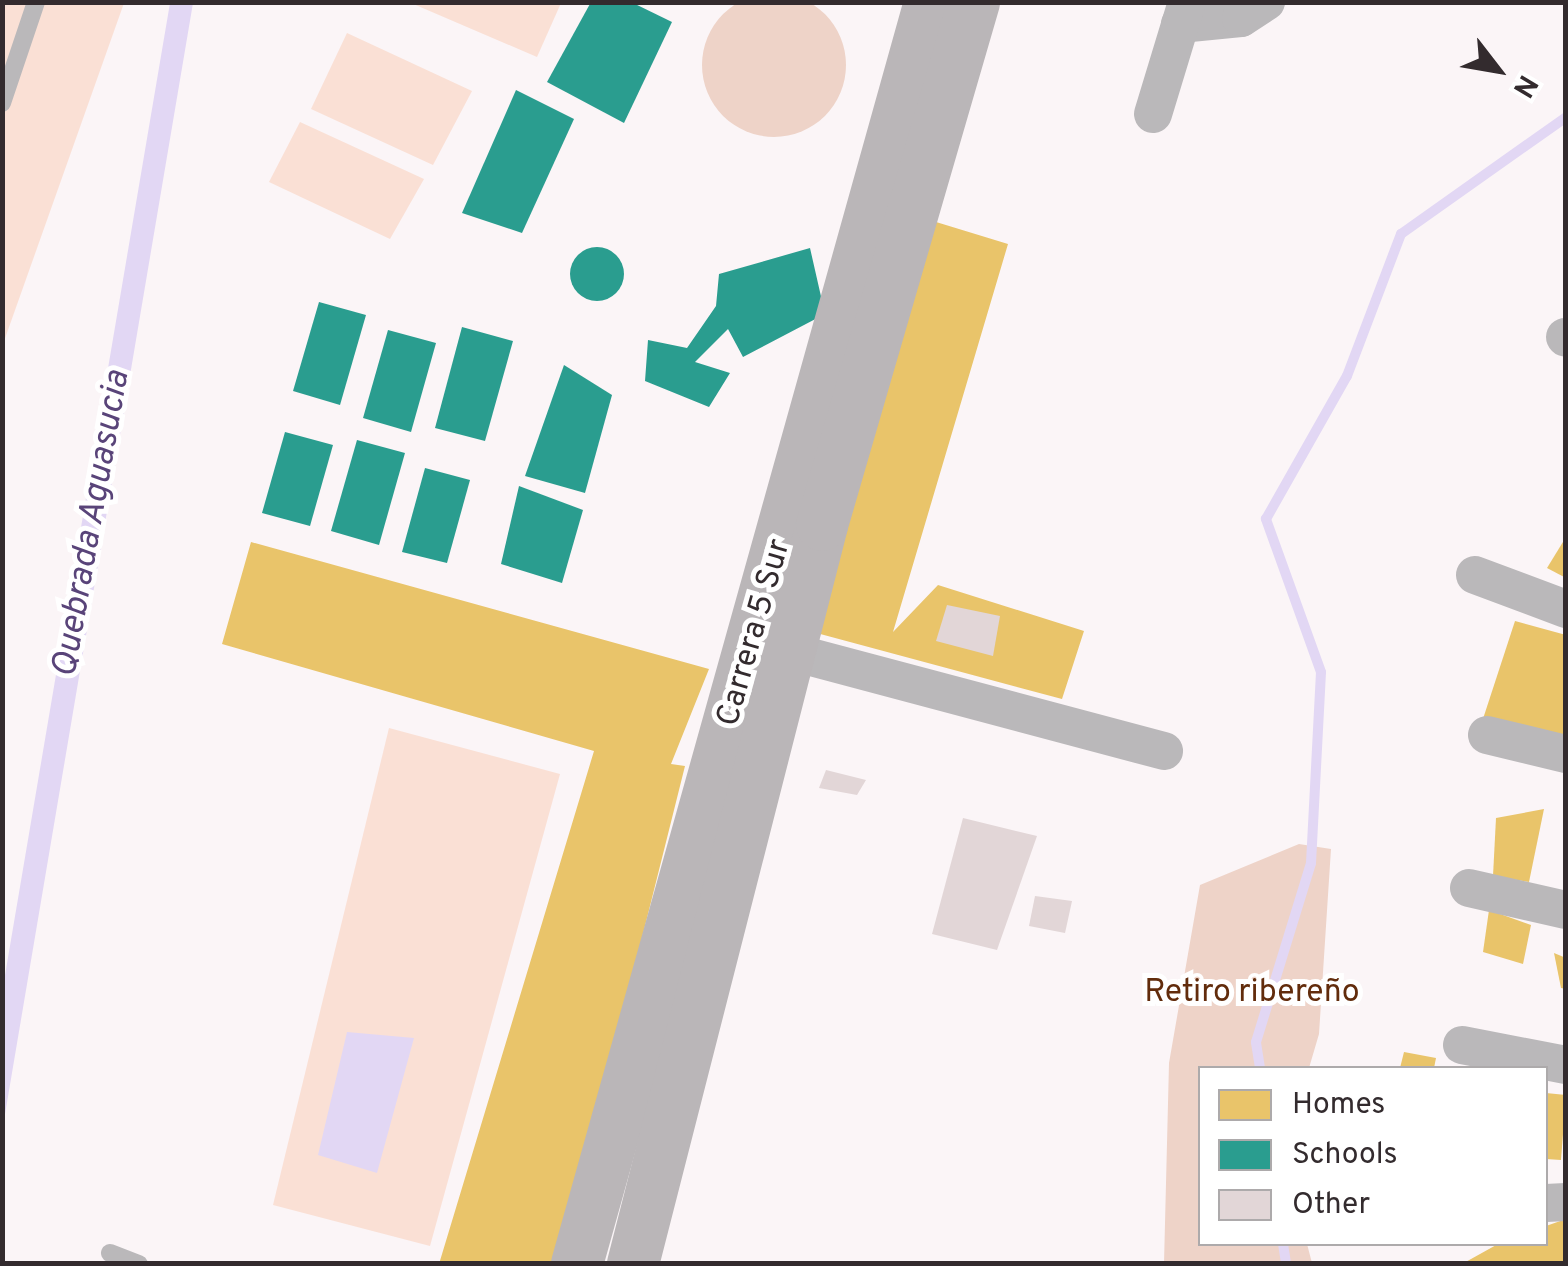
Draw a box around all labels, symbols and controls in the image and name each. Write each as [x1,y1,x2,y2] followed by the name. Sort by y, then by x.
[1448,20,1548,120] north arrow
[1503,68,1544,103] text: N
[44,367,140,681] water label: Quebrada Aguasucia
[710,535,800,731] street label: Carrera 5 Sur
[1144,974,1360,1012] park label: Retiro ribereño
[1198,1066,1548,1246] legend
[1292,1087,1385,1124] text: Homes
[1292,1137,1398,1174] text: Schools
[1292,1187,1370,1224] text: Other

